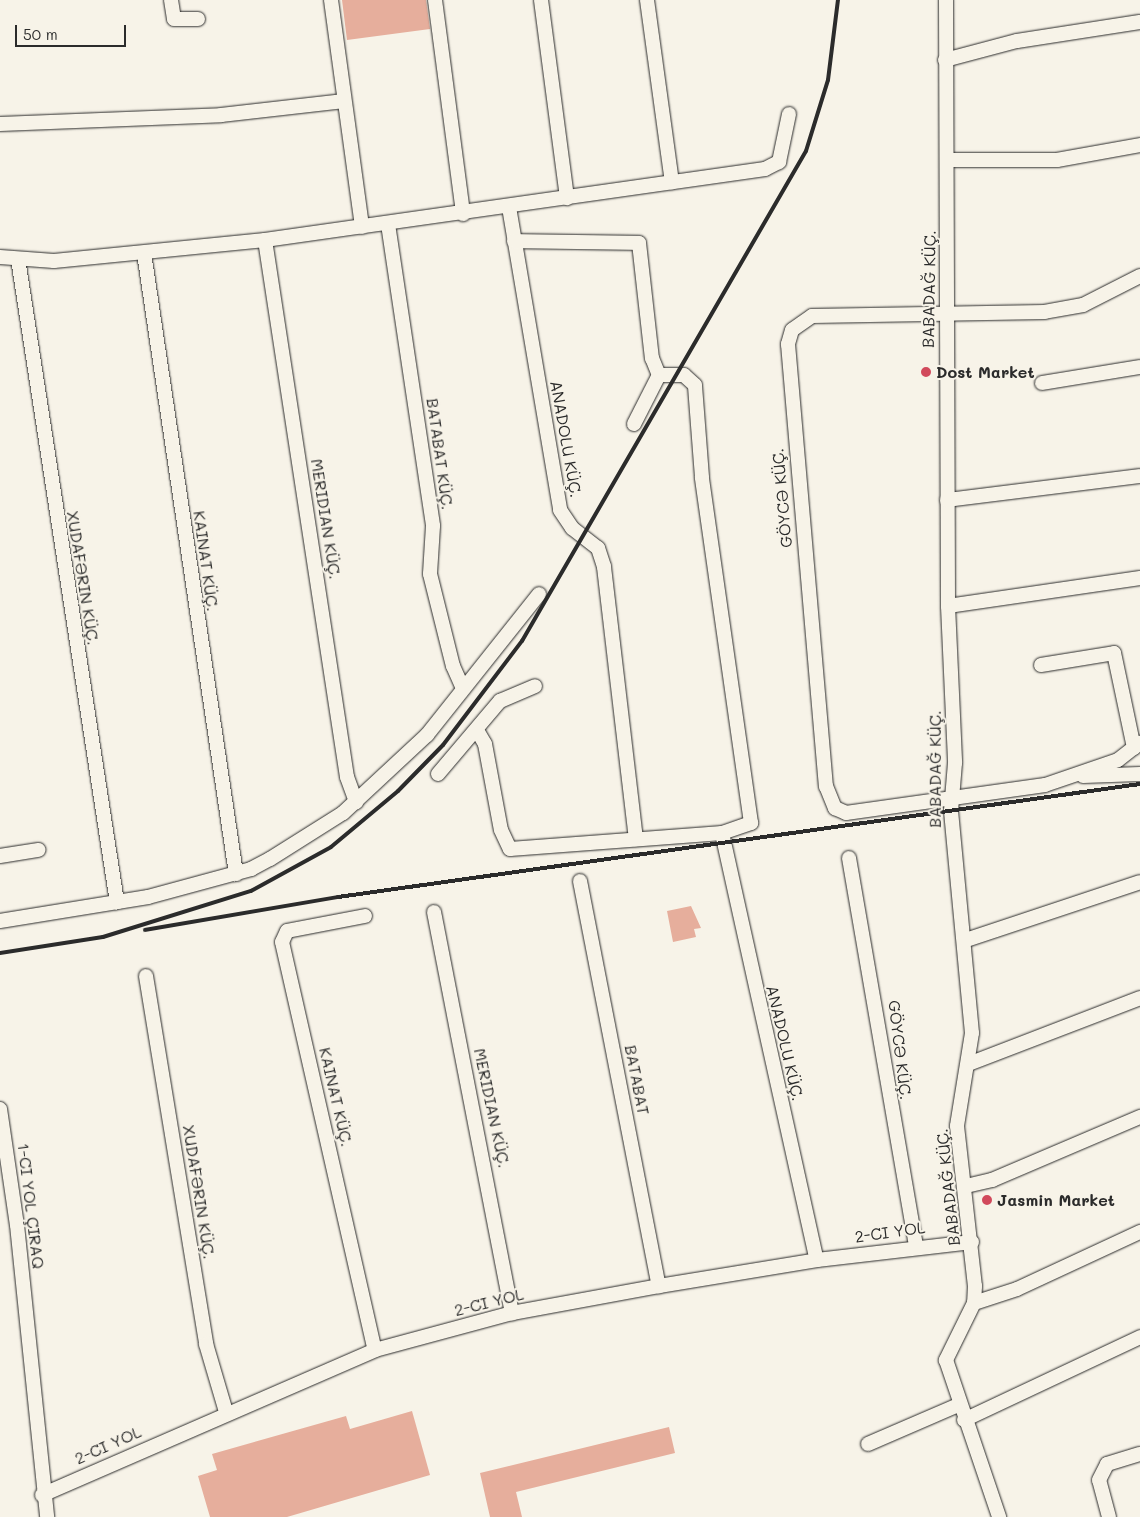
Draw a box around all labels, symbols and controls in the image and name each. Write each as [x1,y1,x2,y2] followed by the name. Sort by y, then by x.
[18,15,129,47] scale bar
[23,24,58,44] text: 50 m
[918,230,940,348] street label: BABADAĞ KÜÇ.
[936,362,1034,382] place label: Dost Market
[920,366,932,378] marker: Dost Market
[546,379,586,499] street label: ANADOLU KÜÇ.
[423,397,457,511] street label: BATABAT KÜÇ.
[768,447,796,549] street label: GÖYCƏ KÜÇ.
[307,457,345,581] street label: MERIDIAN KÜÇ.
[63,509,103,647] street label: XUDAFƏRIN KÜÇ.
[189,510,223,612] street label: KAINAT KÜÇ.
[925,710,945,828] street label: BABADAĞ KÜÇ.
[762,983,808,1103] street label: ANADOLU KÜÇ.
[884,999,916,1101] street label: GÖYCƏ KÜÇ.
[621,1043,653,1117] street label: BATABAT
[315,1046,357,1148] street label: KAINAT KÜÇ.
[470,1046,514,1170] street label: MERIDIAN KÜÇ.
[179,1123,219,1261] street label: XUDAFƏRIN KÜÇ.
[932,1128,964,1246] street label: BABADAĞ KÜÇ.
[14,1142,48,1270] street label: 1-CI YOL ÇIRAQ
[997,1190,1115,1210] place label: Jasmin Market
[981,1194,993,1206] marker: Jasmin Market
[854,1218,926,1246] street label: 2-CI YOL
[452,1284,526,1320] street label: 2-CI YOL
[72,1422,144,1468] street label: 2-CI YOL

